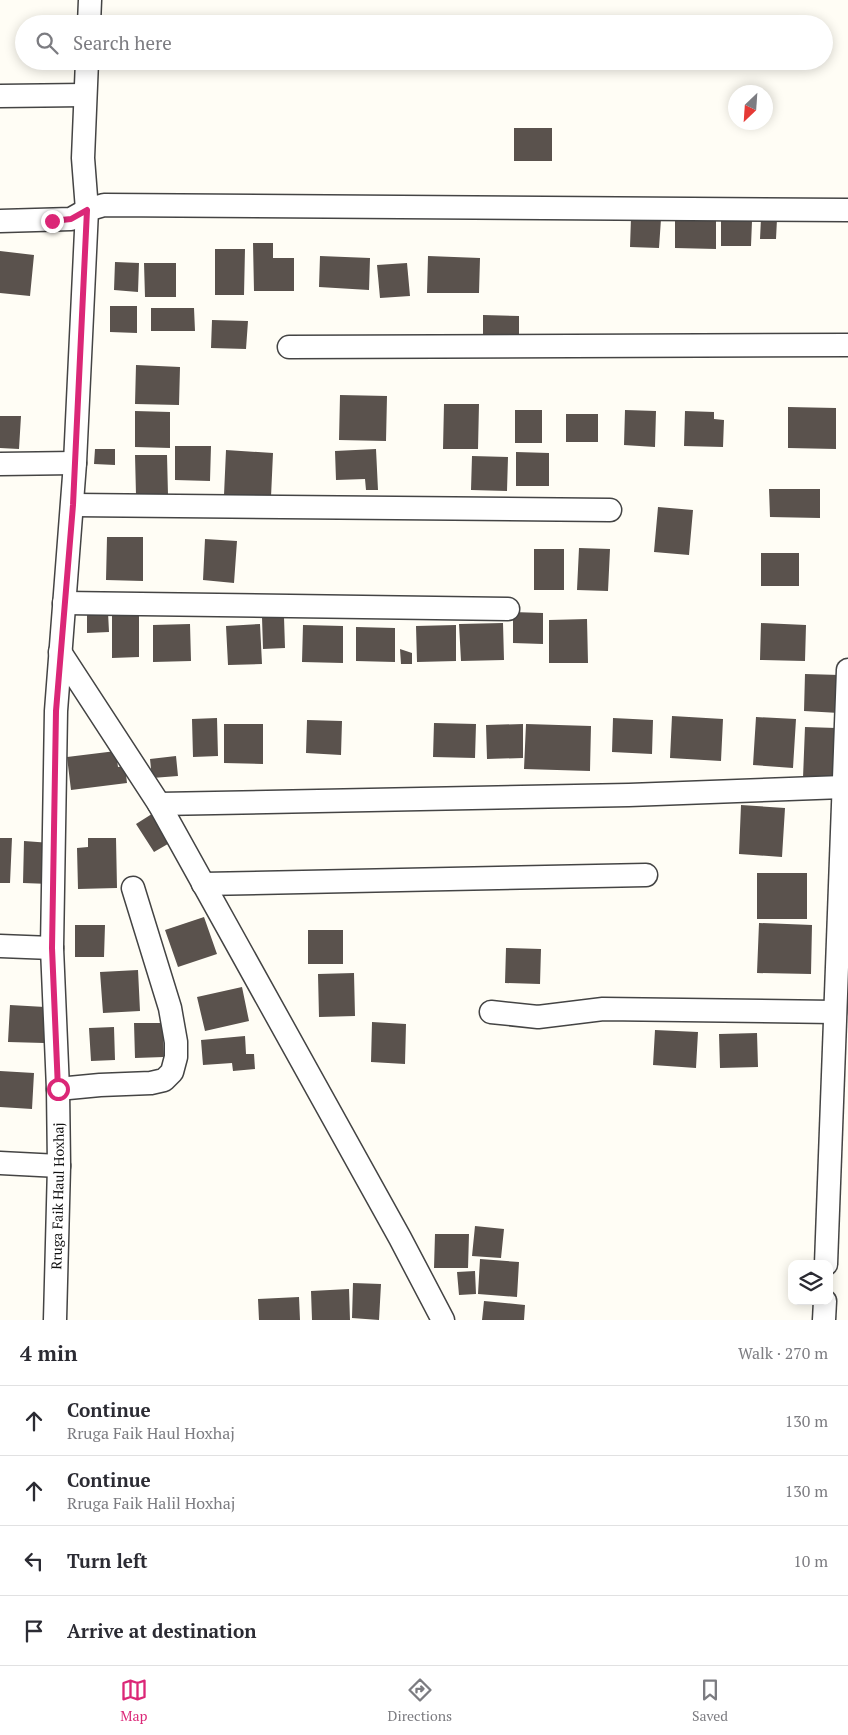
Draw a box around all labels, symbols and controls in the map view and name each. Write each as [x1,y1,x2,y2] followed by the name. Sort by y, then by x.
[15,15,833,70] search box
[33,29,61,57] icon: search
[73,30,172,55] text: Search here
[728,85,773,130] north arrow
[41,210,64,233] route end
[47,1078,70,1101] route start
[46,1122,68,1270] street label: Rruga Faik Haul Hoxhaj
[788,1260,833,1305] map controls
[788,1260,833,1305] button: layers
[20,1339,77,1367] text: 4 min
[738,1342,828,1364] text: Walk · 270 m
[67,1397,151,1422] text: Continue
[20,1407,48,1435] icon: ahead
[785,1410,828,1432] text: 130 m
[67,1422,235,1444] text: Rruga Faik Haul Hoxhaj
[67,1467,151,1492] text: Continue
[20,1477,48,1505] icon: ahead
[785,1480,828,1502] text: 130 m
[67,1492,235,1514] text: Rruga Faik Halil Hoxhaj
[20,1547,48,1575] icon: left
[67,1548,148,1573] text: Turn left
[793,1550,828,1572] text: 10 m
[20,1617,48,1645] icon: arrive
[67,1618,256,1643] text: Arrive at destination
[120,1676,148,1725] tab: Map
[388,1676,452,1725] tab: Directions
[692,1676,728,1725] tab: Saved

